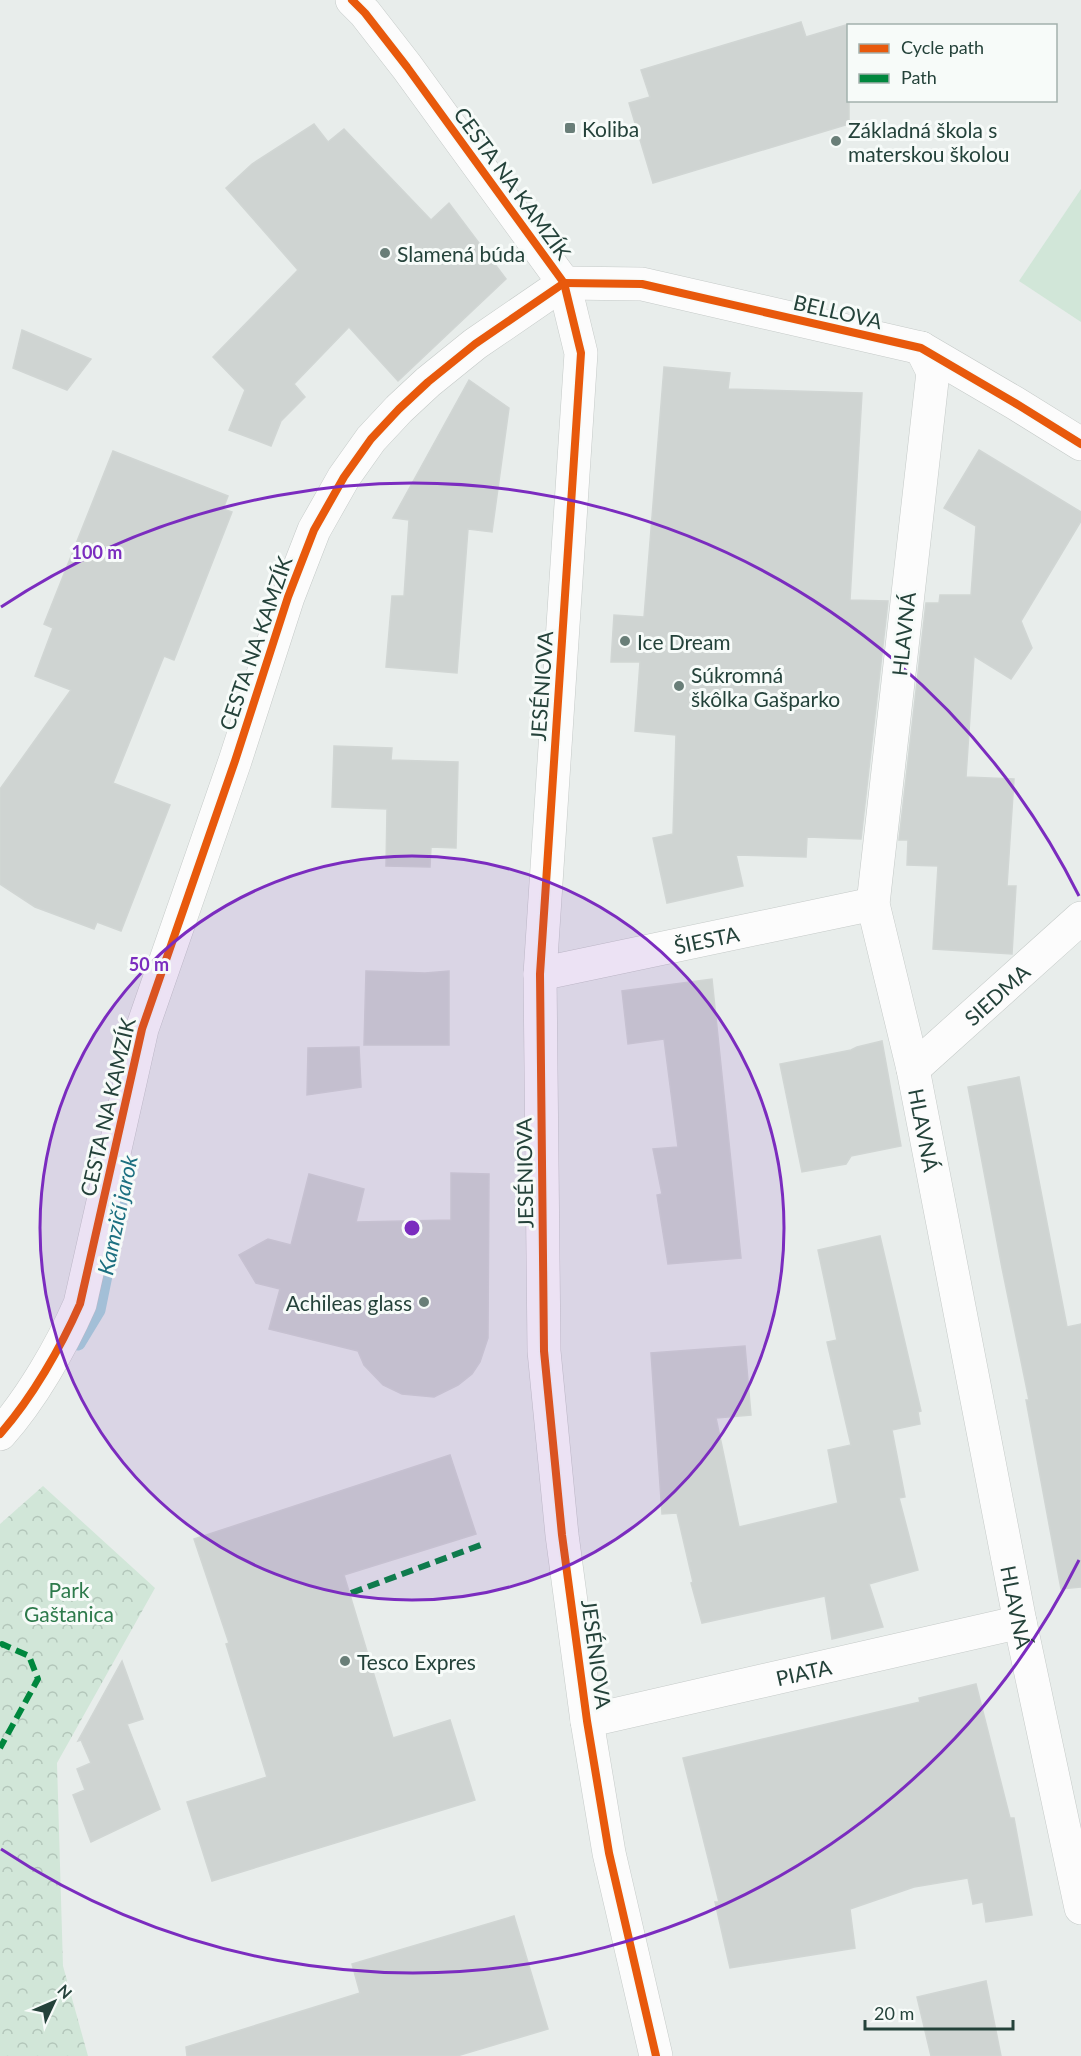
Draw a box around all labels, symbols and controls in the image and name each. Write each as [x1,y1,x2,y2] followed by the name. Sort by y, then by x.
[847,24,1057,102] legend
[901,36,984,58] text: Cycle path
[901,66,937,88] text: Path
[449,102,577,264] street label: CESTA NA KAMZÍK
[582,116,639,141] place label: Koliba
[848,117,1010,166] place label: Základná škola s materskou školou
[563,121,577,135] marker: Koliba
[829,134,843,148] marker: Základná škola s materskou školou
[397,241,525,266] place label: Slamená búda
[378,246,392,260] marker: Slamená búda
[791,289,886,334] street label: BELLOVA
[72,541,122,563] text: 100 m
[213,553,297,733] street label: CESTA NA KAMZÍK
[886,590,920,677] street label: HLAVNÁ
[525,629,557,742] street label: JESÉNIOVA
[637,629,731,654] place label: Ice Dream
[618,634,632,648] marker: Ice Dream
[691,662,840,711] place label: Súkromná škôlka Gašparko
[672,679,686,693] marker: Súkromná škôlka Gašparko
[671,920,742,958] street label: ŠIESTA
[129,953,169,975] text: 50 m
[959,958,1035,1030] street label: SIEDMA
[74,1015,140,1199] street label: CESTA NA KAMZÍK
[904,1086,945,1174] street label: HLAVNÁ
[511,1117,537,1228] street label: JESÉNIOVA
[91,1152,143,1277] water label: Kamzičí jarok
[402,1218,422,1238] centre of rings
[286,1290,412,1315] place label: Achileas glass
[417,1295,431,1309] marker: Achileas glass
[997,1563,1038,1652] street label: HLAVNÁ
[24,1577,114,1626] park label: Park Gaštanica
[577,1598,617,1711] street label: JESÉNIOVA
[357,1649,476,1674] place label: Tesco Expres
[773,1653,834,1690] street label: PIATA
[338,1654,352,1668] marker: Tesco Expres
[24,1972,84,2032] north arrow
[54,1980,76,2002] text: N
[865,1993,1014,2031] scale bar
[874,2002,914,2024] text: 20 m

